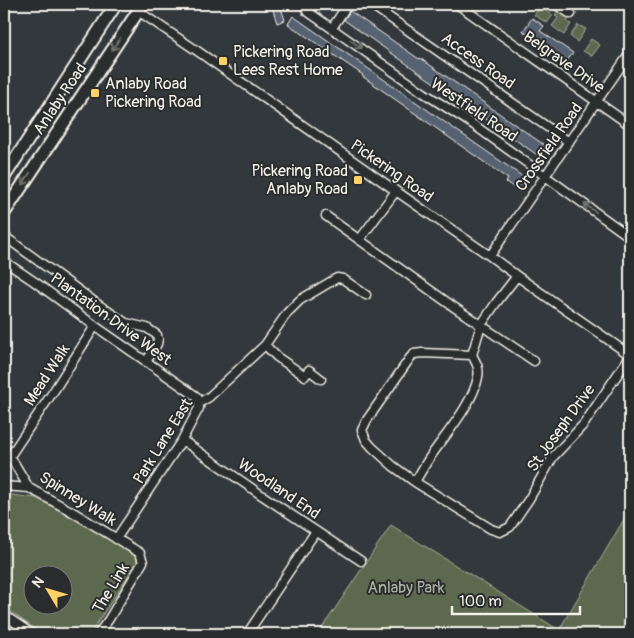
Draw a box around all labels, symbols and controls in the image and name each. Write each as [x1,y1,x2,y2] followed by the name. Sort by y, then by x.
[519,27,609,97] street label: Belgrave Drive
[437,28,519,94] street label: Access Road
[111,37,121,51] one-way arrow
[348,39,362,49] one-way arrow
[233,42,343,80] place label: Pickering Road Lees Rest Home
[217,55,229,67] marker: Pickering Road Lees Rest Home
[29,59,91,139] street label: Anlaby Road
[105,74,201,112] place label: Anlaby Road Pickering Road
[427,74,521,146] street label: Westfield Road
[89,87,101,99] marker: Anlaby Road Pickering Road
[511,99,587,195] street label: Crossfield Road
[347,135,437,207] street label: Pickering Road
[252,161,348,199] place label: Pickering Road Anlaby Road
[21,172,31,186] one-way arrow
[352,174,364,186] marker: Pickering Road Anlaby Road
[584,203,598,213] one-way arrow
[46,268,176,370] street label: Plantation Drive West
[20,340,75,410] street label: Mead Walk
[523,380,599,476] street label: St Joseph Drive
[129,394,198,488] street label: Park Lane East
[234,454,324,524] street label: Woodland End
[36,467,121,531] street label: Spinney Walk
[88,559,134,617] street label: The Link
[22,566,72,616] north arrow
[29,573,48,591] text: N
[368,578,445,598] park label: Anlaby Park
[452,583,579,615] scale bar
[459,592,502,611] text: 100 m

